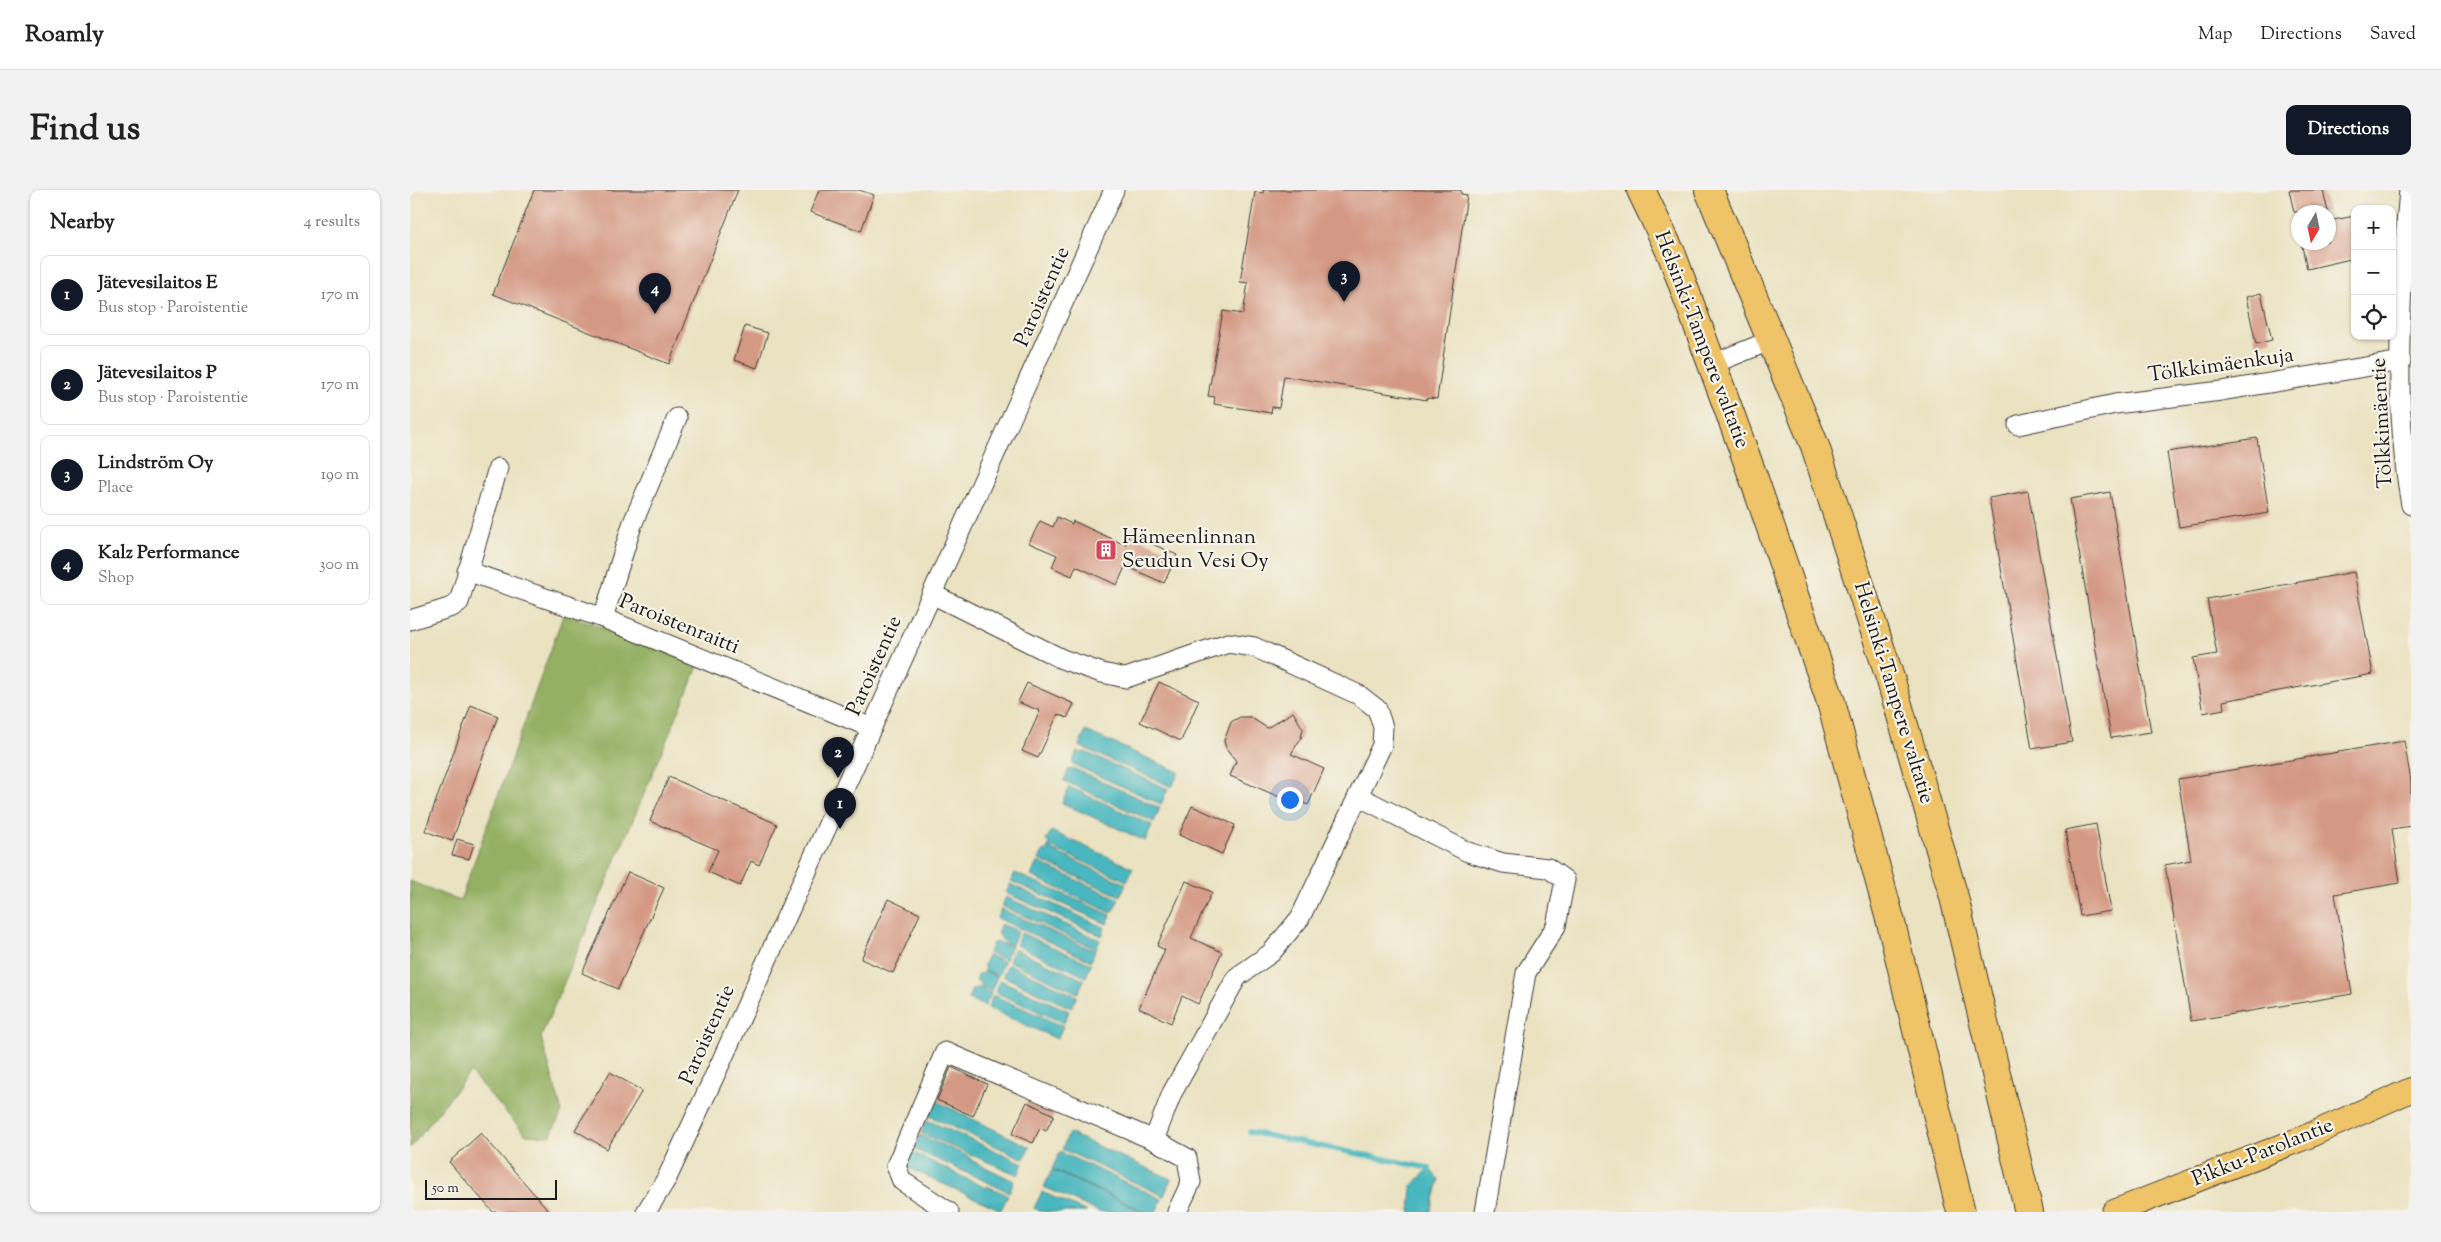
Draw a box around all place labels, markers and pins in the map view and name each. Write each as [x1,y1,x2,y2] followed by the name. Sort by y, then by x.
[1328,261,1360,302] pin: 3
[639,273,671,314] pin: 4
[1122,523,1269,577] place label: Hämeenlinnan Seudun Vesi Oy
[1094,538,1118,562] building icon: Hämeenlinnan Seudun Vesi Oy
[822,737,854,778] pin: 2
[824,788,856,829] pin: 1

